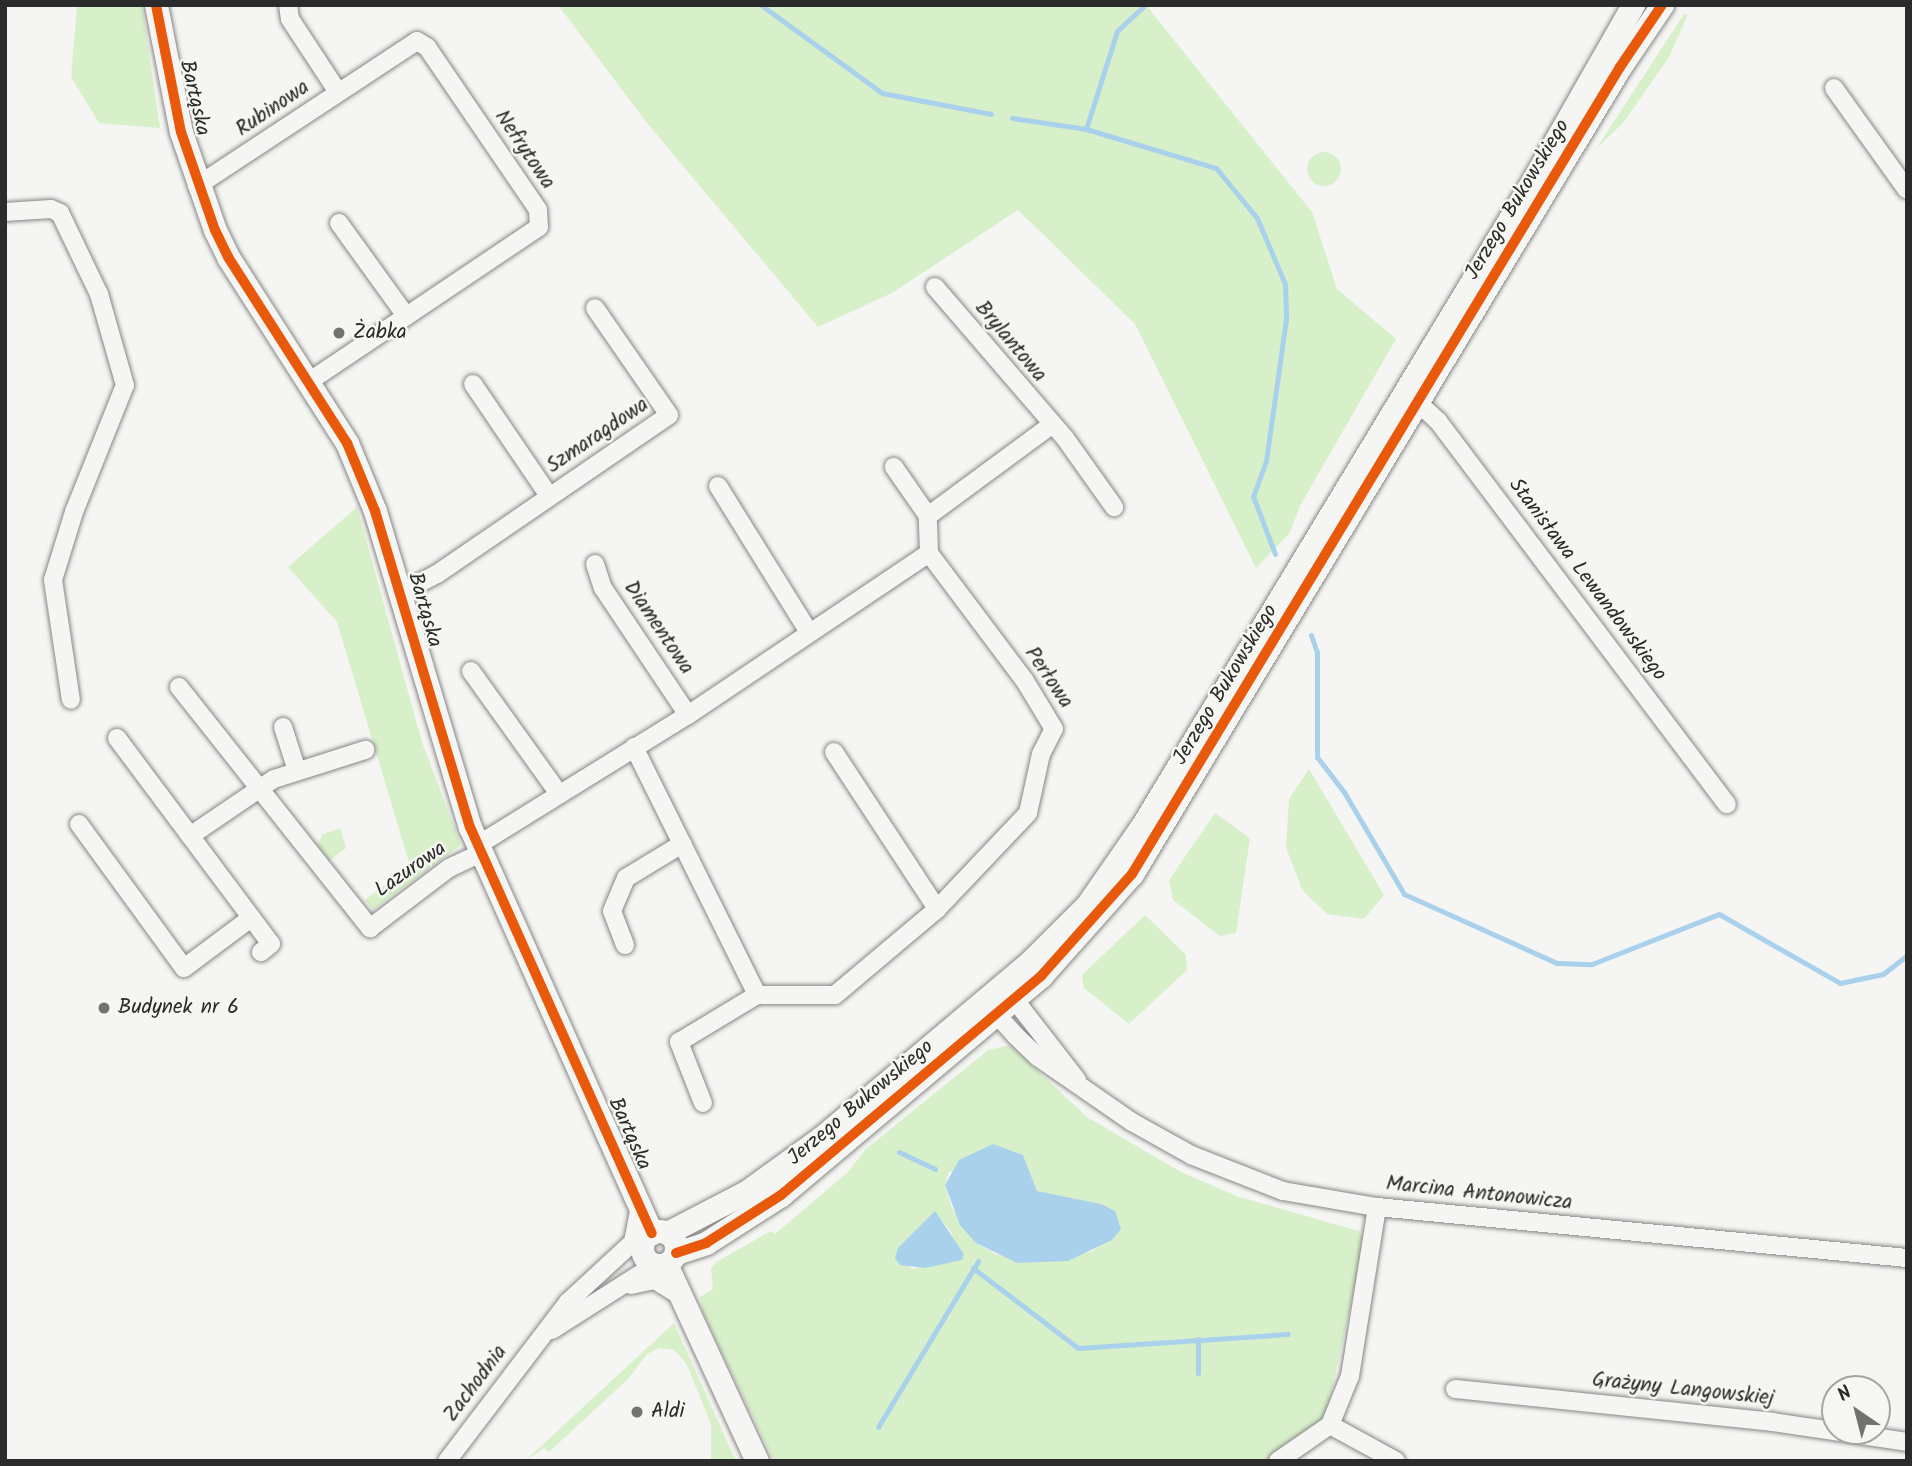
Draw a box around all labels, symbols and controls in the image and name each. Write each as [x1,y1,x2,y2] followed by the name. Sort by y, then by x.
[173,58,215,138] street label: Bartąska
[232,75,314,143] street label: Rubinowa
[488,106,560,194] street label: Nefrytowa
[1460,115,1576,285] street label: Jerzego Bukowskiego
[969,296,1051,388] street label: Brylantowa
[353,320,407,346] place label: Żabka
[331,325,347,341] marker: Żabka
[542,393,654,479] street label: Szmaragdowa
[1503,474,1671,686] street label: Stanisława Lewandowskiego
[401,570,447,650] street label: Bartąska
[618,576,698,680] street label: Diamentowa
[1168,600,1284,770] street label: Jerzego Bukowskiego
[1018,642,1078,714] street label: Perłowa
[371,836,451,904] street label: Lazurowa
[118,995,239,1021] place label: Budynek nr 6
[96,1000,112,1016] marker: Budynek nr 6
[783,1035,939,1171] street label: Jerzego Bukowskiego
[602,1094,656,1174] street label: Bartąska
[1385,1172,1573,1216] street label: Marcina Antonowicza
[439,1341,513,1427] street label: Zachodnia
[1591,1368,1775,1412] street label: Grażyny Langowskiej
[1821,1375,1891,1445] north arrow
[1832,1379,1859,1410] text: N
[651,1399,684,1425] place label: Aldi
[629,1404,645,1420] marker: Aldi

